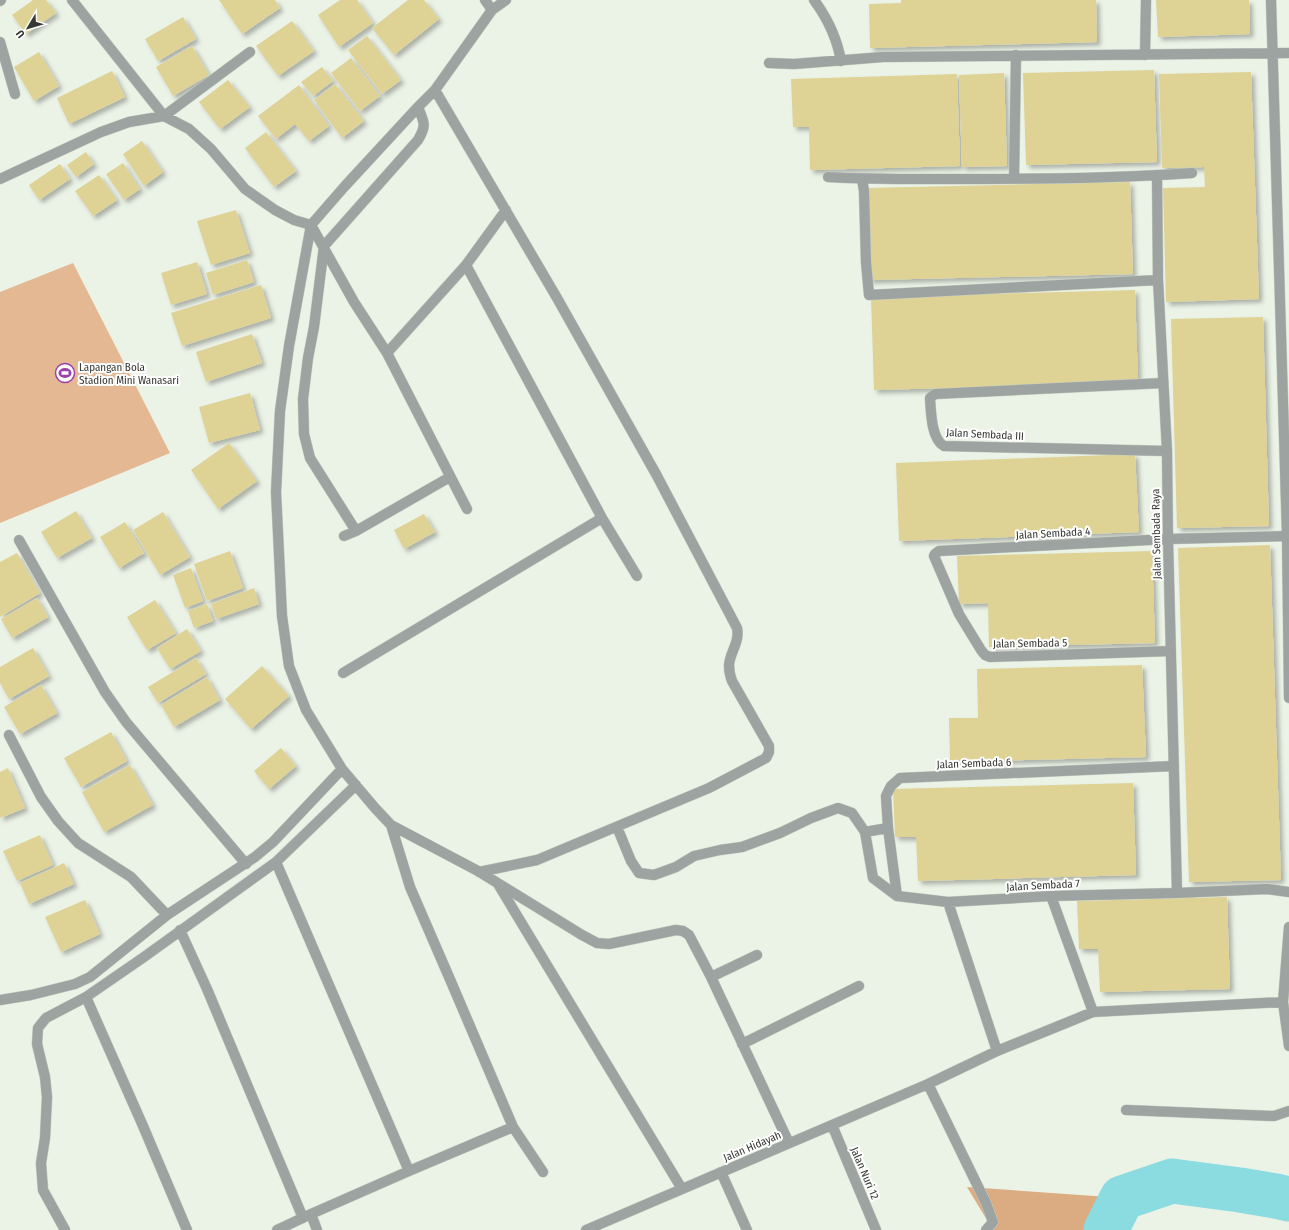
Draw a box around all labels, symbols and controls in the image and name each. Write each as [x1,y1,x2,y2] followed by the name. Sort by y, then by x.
[8,8,48,48] north arrow
[13,27,28,40] text: U
[79,361,179,387] place label: Lapangan Bola Stadion Mini Wanasari
[54,362,76,384] sports icon: Lapangan Bola Stadion Mini Wanasari
[946,426,1024,443] street label: Jalan Sembada III
[1149,489,1164,579] street label: Jalan Sembada Raya
[1015,525,1091,542] street label: Jalan Sembada 4
[993,636,1067,651] street label: Jalan Sembada 5
[936,756,1012,771] street label: Jalan Sembada 6
[1006,877,1081,894] street label: Jalan Sembada 7
[721,1128,783,1164] street label: Jalan Hidayah
[848,1145,881,1201] street label: Jalan Nuri 12

